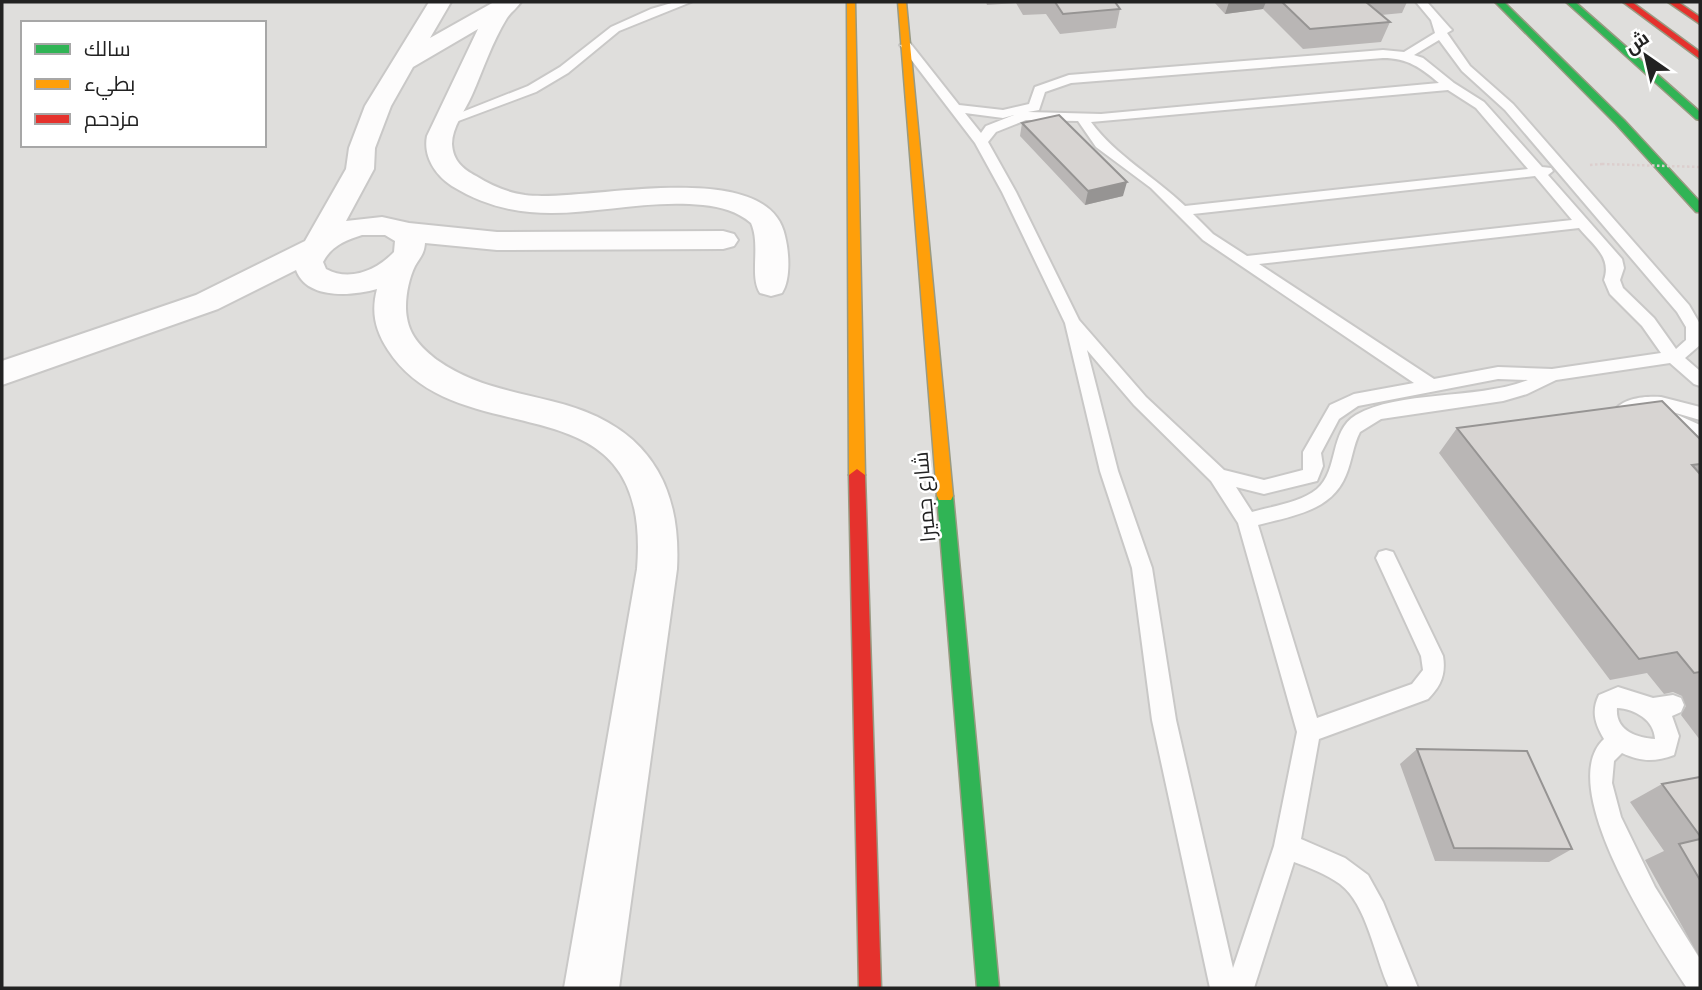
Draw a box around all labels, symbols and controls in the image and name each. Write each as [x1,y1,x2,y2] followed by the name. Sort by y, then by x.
[21,21,266,147] legend
[1611,21,1681,91] north arrow
[1621,27,1653,59] text: ش
[84,37,131,60] text: سالك
[84,72,135,100] text: بطيء
[84,107,139,133] text: مزدحم
[909,451,942,543] street label: شارع جميرا

